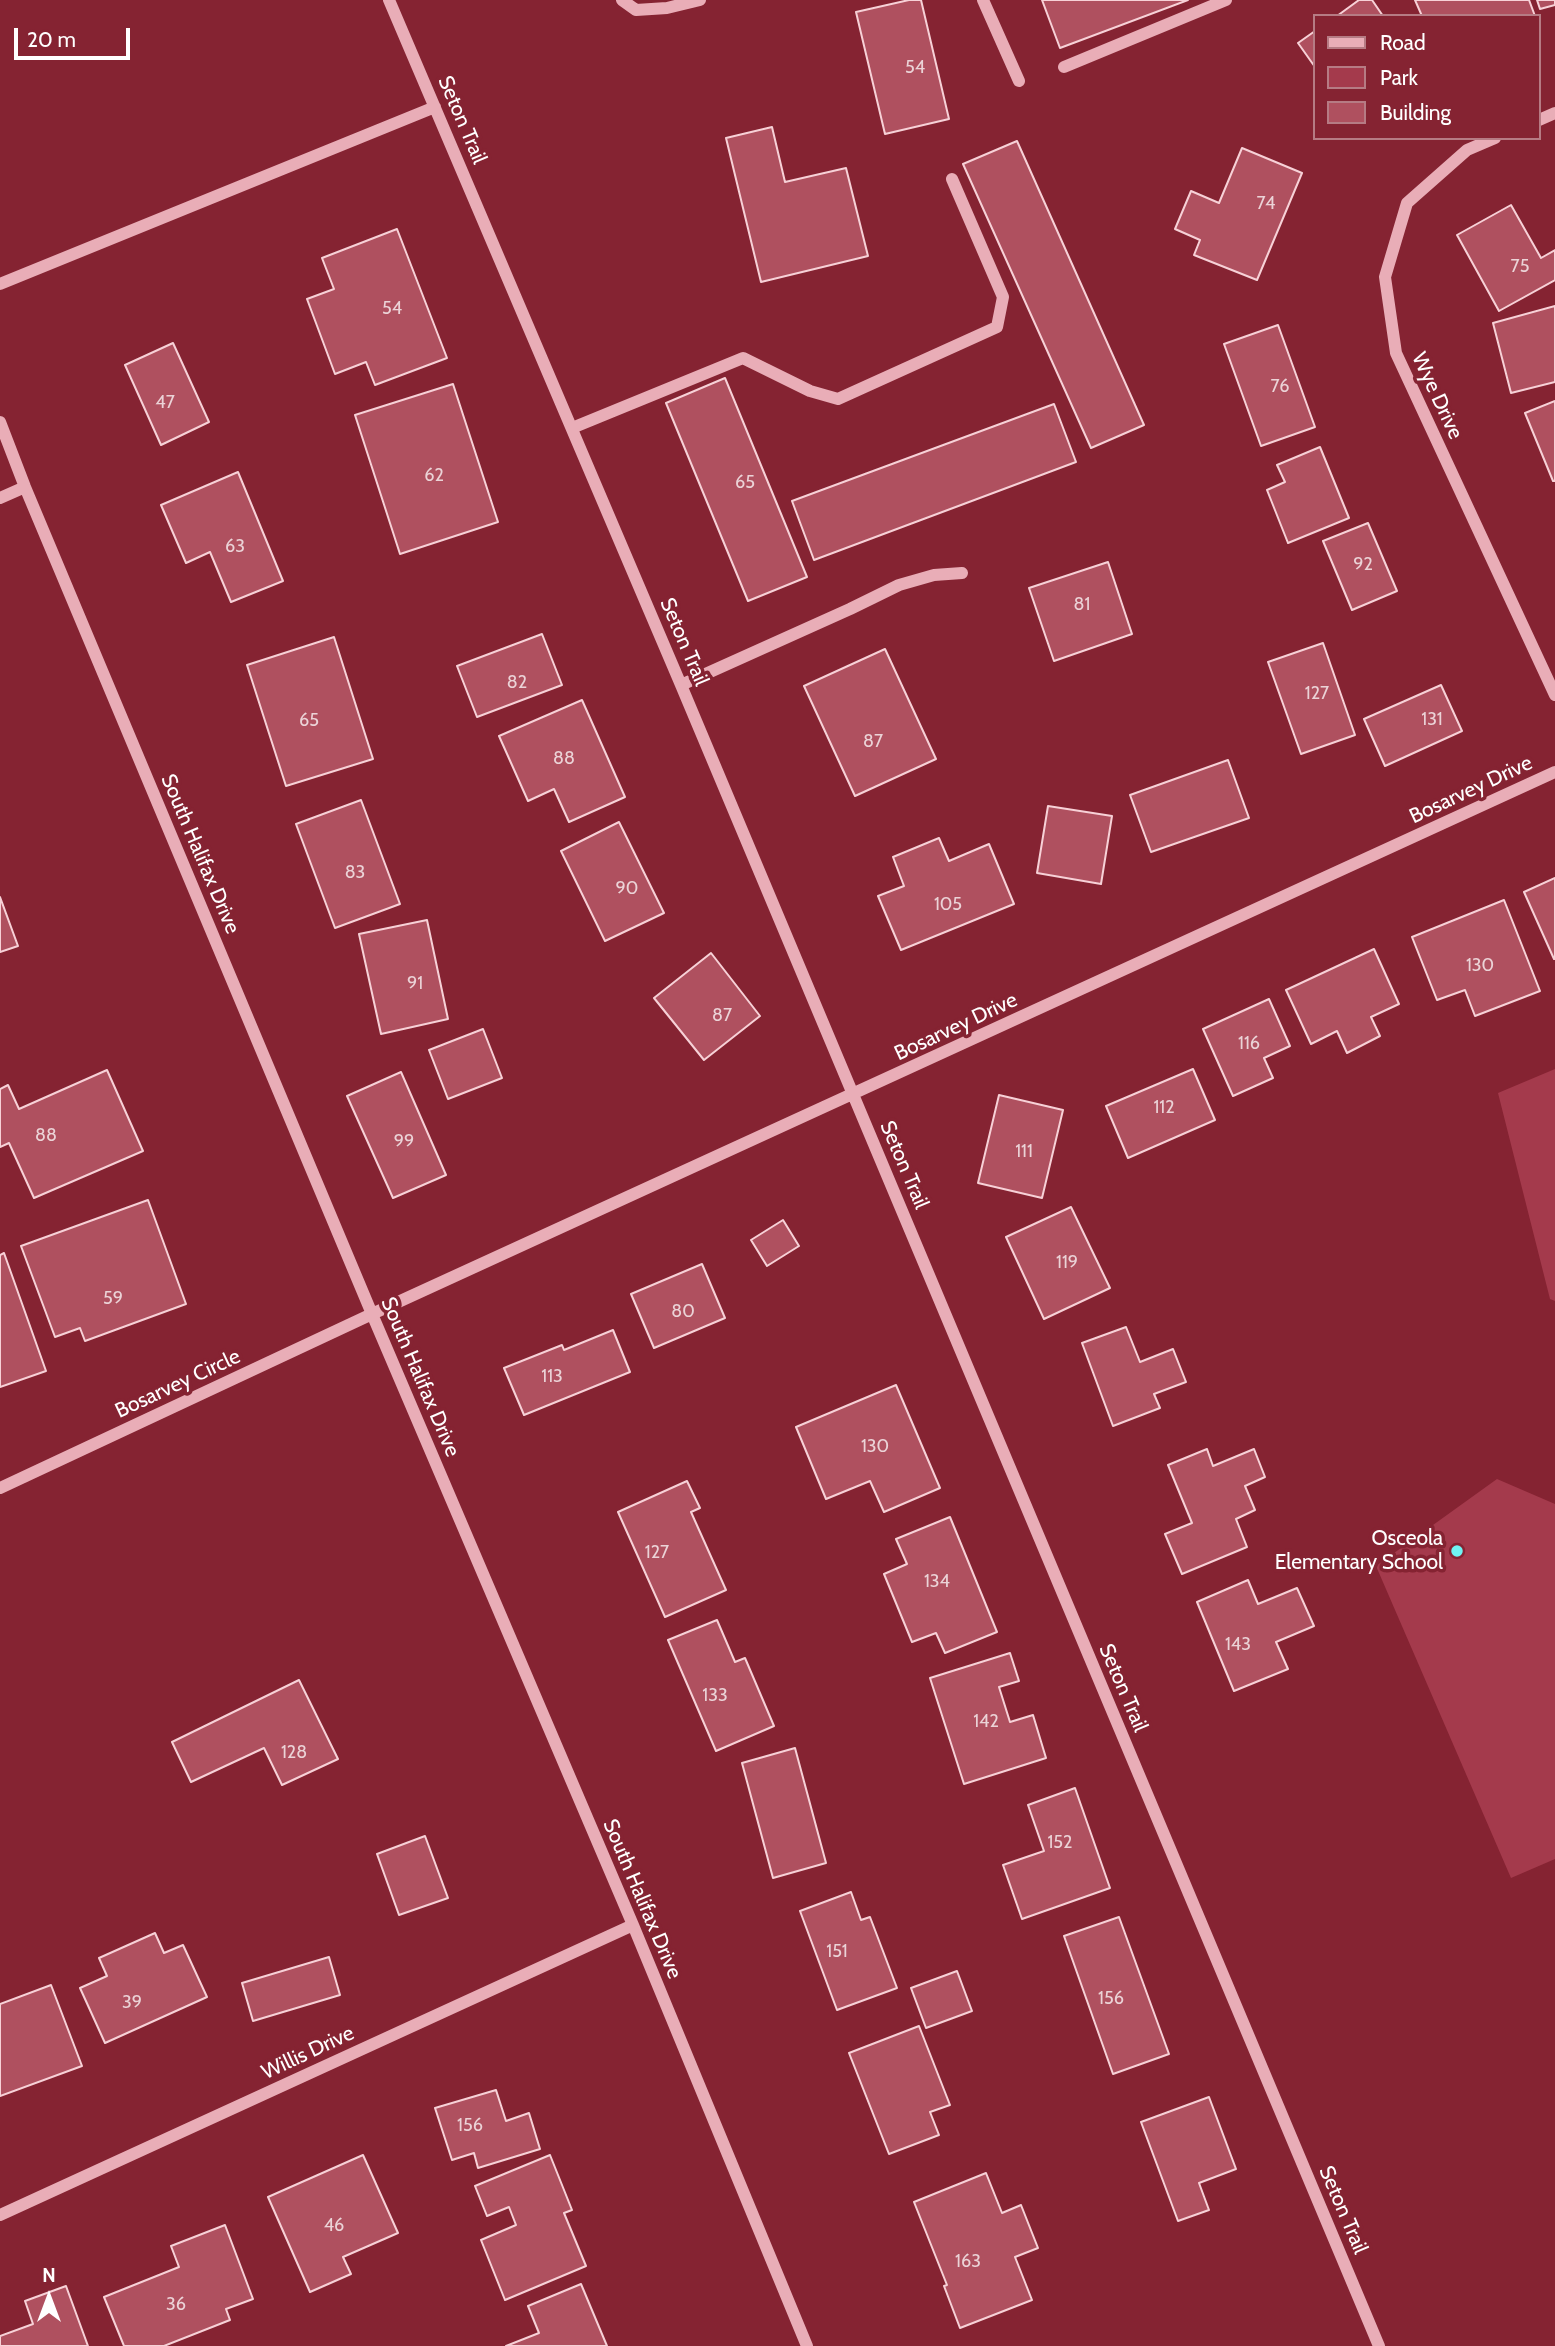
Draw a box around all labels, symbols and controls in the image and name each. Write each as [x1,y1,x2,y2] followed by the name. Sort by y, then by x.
[18,14,133,58] scale bar
[1314,14,1541,140] legend
[27,27,76,52] text: 20 m
[1380,30,1426,55] text: Road
[905,57,925,79] house number: 54
[1380,65,1418,90] text: Park
[432,72,492,168] street label: Seton Trail
[1380,100,1451,125] text: Building
[1257,193,1275,215] house number: 74
[1511,256,1529,278] house number: 75
[382,298,402,320] house number: 54
[1406,349,1468,443] street label: Wye Drive
[1271,376,1289,398] house number: 76
[155,392,175,414] house number: 47
[424,465,444,487] house number: 62
[735,472,755,494] house number: 65
[225,536,245,558] house number: 63
[1353,554,1373,576] house number: 92
[654,594,714,690] street label: Seton Trail
[1074,594,1090,616] house number: 81
[507,672,527,694] house number: 82
[1305,683,1329,705] house number: 127
[1421,709,1443,731] house number: 131
[299,710,319,732] house number: 65
[863,731,883,753] house number: 87
[553,748,575,770] house number: 88
[1406,751,1536,829] street label: Bosarvey Drive
[155,770,245,938] street label: South Halifax Drive
[345,862,365,884] house number: 83
[616,878,638,900] house number: 90
[934,894,962,916] house number: 105
[1466,955,1494,977] house number: 130
[407,973,423,995] house number: 91
[891,988,1021,1066] street label: Bosarvey Drive
[712,1005,732,1027] house number: 87
[1238,1033,1260,1055] house number: 116
[1153,1097,1175,1119] house number: 112
[874,1117,934,1213] street label: Seton Trail
[35,1125,57,1147] house number: 88
[394,1131,414,1153] house number: 99
[1015,1141,1033,1163] house number: 111
[1056,1252,1078,1274] house number: 119
[103,1288,123,1310] house number: 59
[375,1293,465,1461] street label: South Halifax Drive
[671,1301,695,1323] house number: 80
[111,1344,245,1424] street label: Bosarvey Circle
[541,1366,563,1388] house number: 113
[861,1436,889,1458] house number: 130
[1275,1526,1443,1576] place label: Osceola Elementary School
[645,1542,669,1564] house number: 127
[1449,1543,1465,1559] marker: Osceola Elementary School
[924,1571,950,1593] house number: 134
[1225,1634,1251,1656] house number: 143
[1093,1640,1153,1736] street label: Seton Trail
[702,1685,728,1707] house number: 133
[973,1711,999,1733] house number: 142
[281,1742,307,1764] house number: 128
[597,1815,687,1983] street label: South Halifax Drive
[1047,1832,1073,1854] house number: 152
[826,1941,848,1963] house number: 151
[1098,1988,1124,2010] house number: 156
[122,1992,142,2014] house number: 39
[258,2021,358,2085] street label: Willis Drive
[457,2115,483,2137] house number: 156
[1313,2162,1373,2258] street label: Seton Trail
[324,2215,344,2237] house number: 46
[955,2251,981,2273] house number: 163
[14,2262,84,2332] north arrow
[42,2264,56,2287] text: N
[166,2294,186,2316] house number: 36

